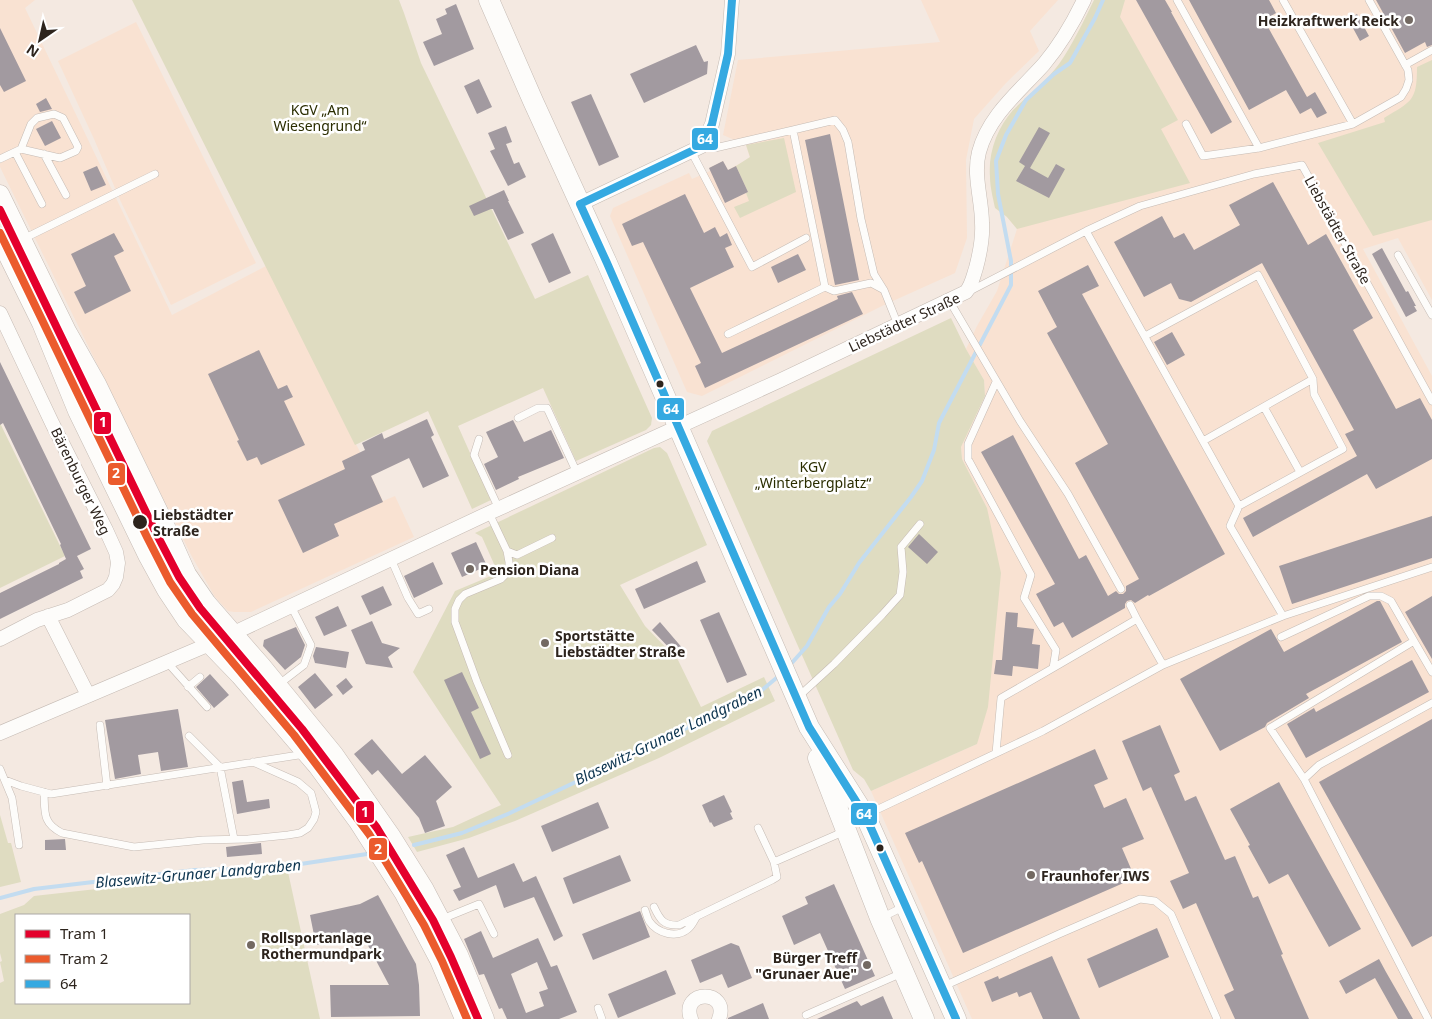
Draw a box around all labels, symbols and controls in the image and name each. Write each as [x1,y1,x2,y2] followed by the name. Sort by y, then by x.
[1258,11,1399,30] place label: Heizkraftwerk Reick
[1403,14,1415,26] marker: Heizkraftwerk Reick
[15,15,65,65] north arrow
[22,40,42,62] text: N
[273,100,367,135] park label: KGV „Am Wiesengrund“
[691,127,719,151] line badge: 64
[697,129,713,148] text: 64
[1300,173,1376,288] street label: Liebstädter Straße
[845,288,963,356] street label: Liebstädter Straße
[655,379,665,389] unlabelled marker
[656,397,685,421] line badge: 64
[663,399,679,418] text: 64
[93,411,112,435] line badge: 1
[99,412,107,431] text: 1
[47,424,115,538] street label: Bärenburger Weg
[755,457,871,492] park label: KGV „Winterbergplatz“
[107,462,126,486] line badge: 2
[112,463,120,482] text: 2
[153,505,234,540] place label: Liebstädter Straße
[131,513,149,531] marker: Liebstädter Straße
[480,560,579,579] place label: Pension Diana
[464,563,476,575] marker: Pension Diana
[555,626,685,661] place label: Sportstätte Liebstädter Straße
[539,637,551,649] marker: Sportstätte Liebstädter Straße
[571,681,765,789] water label: Blasewitz‐Grunaer Landgraben
[355,800,375,824] line badge: 1
[361,802,369,821] text: 1
[850,802,878,826] line badge: 64
[856,804,872,823] text: 64
[368,837,388,861] line badge: 2
[374,839,382,858] text: 2
[875,843,885,853] unlabelled marker
[94,854,302,892] water label: Blasewitz‐Grunaer Landgraben
[1041,866,1150,885] place label: Fraunhofer IWS
[1025,869,1037,881] marker: Fraunhofer IWS
[15,914,190,1004] legend
[60,923,108,943] text: Tram 1
[261,928,382,963] place label: Rollsportanlage Rothermundpark
[245,939,257,951] marker: Rollsportanlage Rothermundpark
[60,948,108,968] text: Tram 2
[755,948,858,983] place label: Bürger Treff "Grunaer Aue"
[861,959,873,971] marker: Bürger Treff "Grunaer Aue"
[60,973,78,993] text: 64

